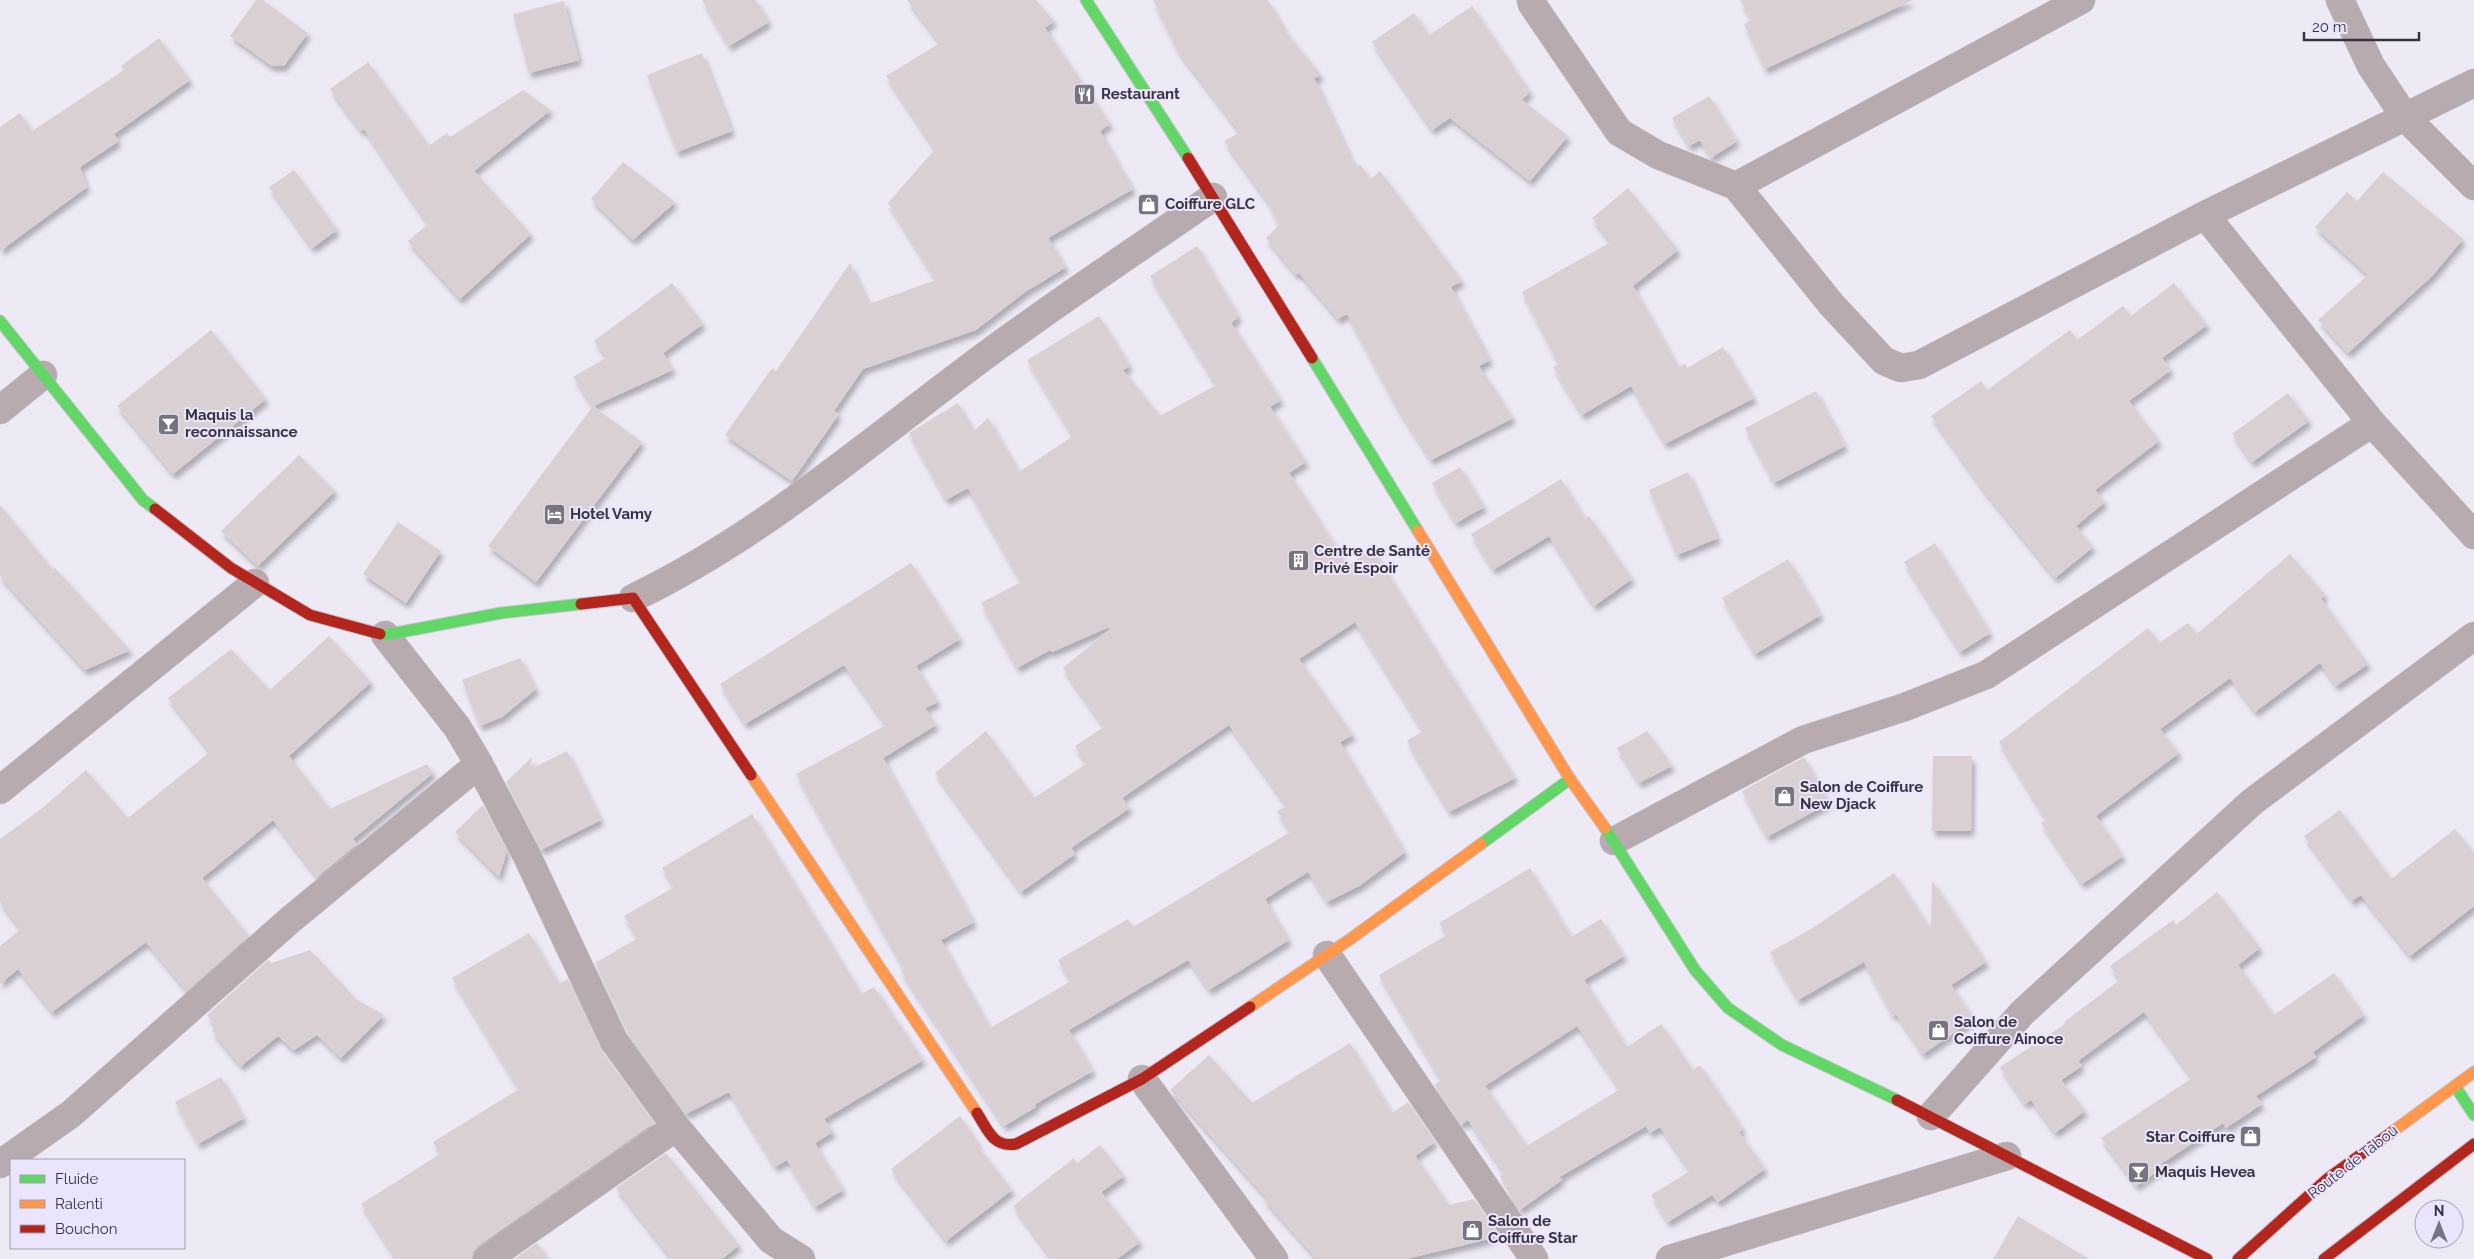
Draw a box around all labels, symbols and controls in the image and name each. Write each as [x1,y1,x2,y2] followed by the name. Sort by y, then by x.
[2304,10,2419,42] scale bar
[2312,18,2347,36] text: 20 m
[1073,82,1097,106] restaurant icon: Restaurant
[1101,85,1180,103] place label: Restaurant
[1137,192,1161,216] shop icon: Coiffure GLC
[1165,195,1255,213] place label: Coiffure GLC
[185,406,298,441] place label: Maquis la reconnaissance
[157,412,181,436] bar icon: Maquis la reconnaissance
[542,502,566,526] hotel icon: Hotel Vamy
[570,505,653,523] place label: Hotel Vamy
[1314,542,1430,577] place label: Centre de Santé Privé Espoir
[1286,548,1310,572] building icon: Centre de Santé Privé Espoir
[1800,778,1923,813] place label: Salon de Coiffure New Djack
[1772,784,1796,808] shop icon: Salon de Coiffure New Djack
[1954,1013,2063,1048] place label: Salon de Coiffure Ainoce
[1926,1019,1950,1043] shop icon: Salon de Coiffure Ainoce
[2304,1121,2402,1203] street label: Route de Tabou
[2239,1125,2263,1149] shop icon: Star Coiffure
[2146,1128,2235,1146] place label: Star Coiffure
[10,1159,185,1249] legend
[2127,1160,2151,1184] bar icon: Maquis Hevea
[2155,1163,2256,1181] place label: Maquis Hevea
[55,1170,98,1188] text: Fluide
[55,1195,103,1213] text: Ralenti
[2414,1199,2464,1249] north arrow
[2434,1203,2444,1219] text: N
[1488,1212,1578,1247] place label: Salon de Coiffure Star
[1460,1218,1484,1242] shop icon: Salon de Coiffure Star
[55,1220,117,1238] text: Bouchon

